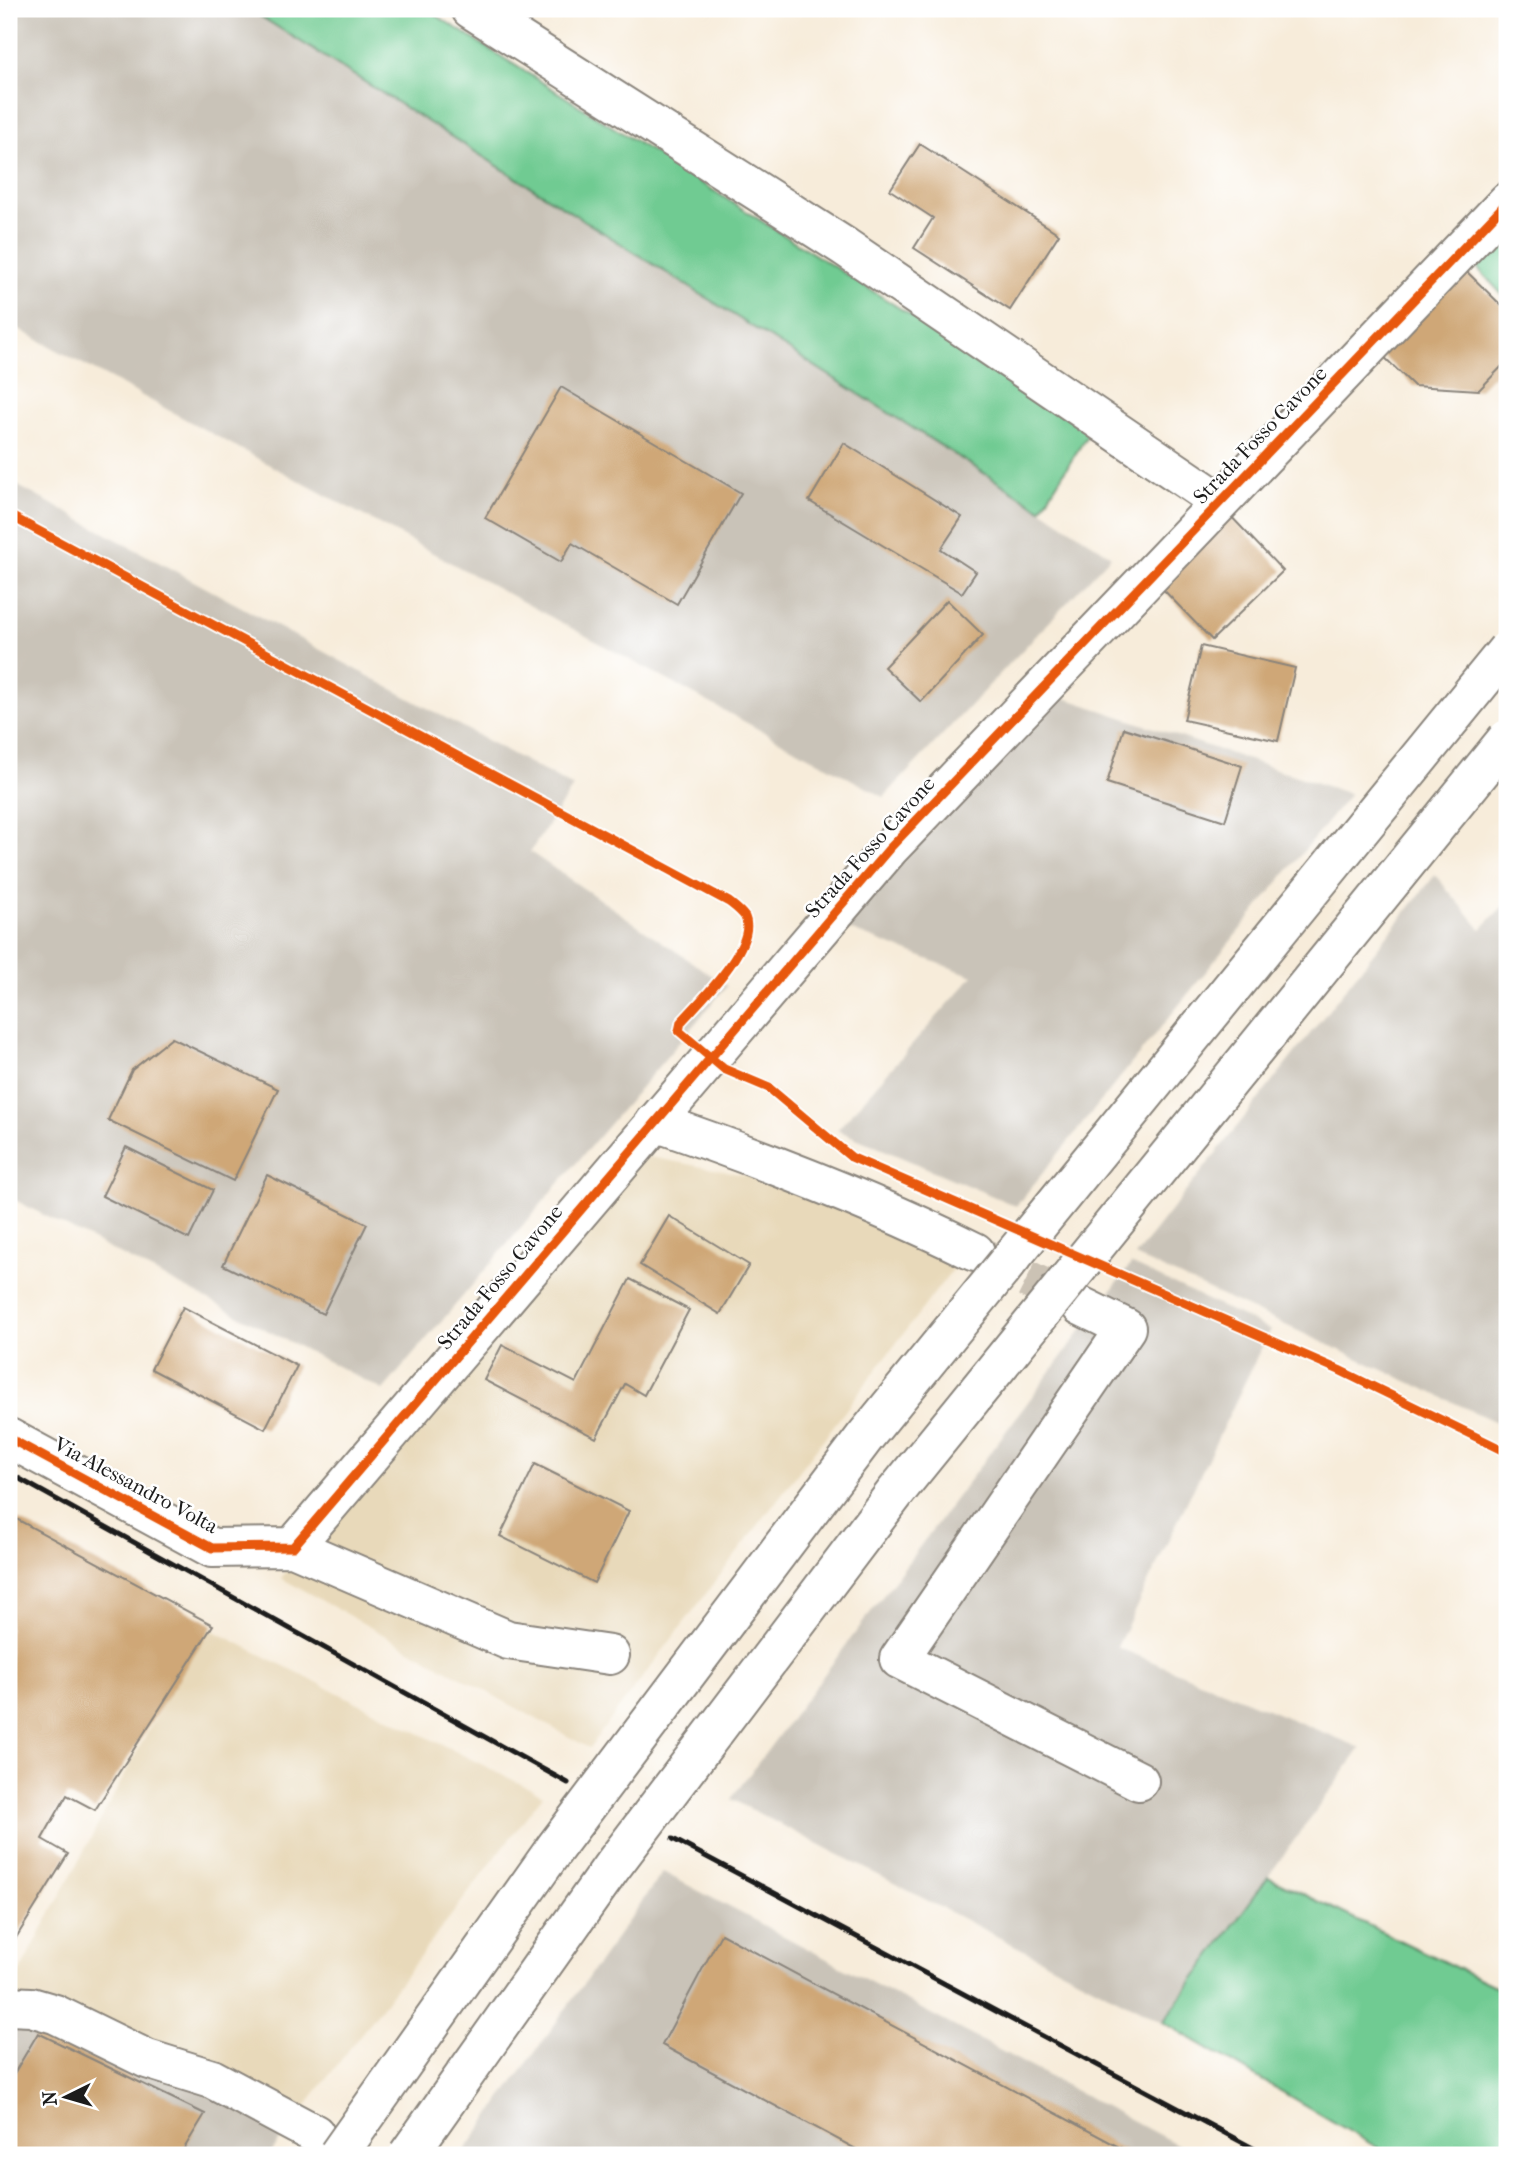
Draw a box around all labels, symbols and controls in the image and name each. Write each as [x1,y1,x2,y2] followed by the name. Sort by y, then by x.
[1188,361,1332,509] street label: Strada Fosso Cavone
[800,771,940,923] street label: Strada Fosso Cavone
[432,1200,568,1354] street label: Strada Fosso Cavone
[49,1431,222,1538] street label: Via Alessandro Volta
[32,2062,102,2132] north arrow
[38,2090,62,2107] text: N

